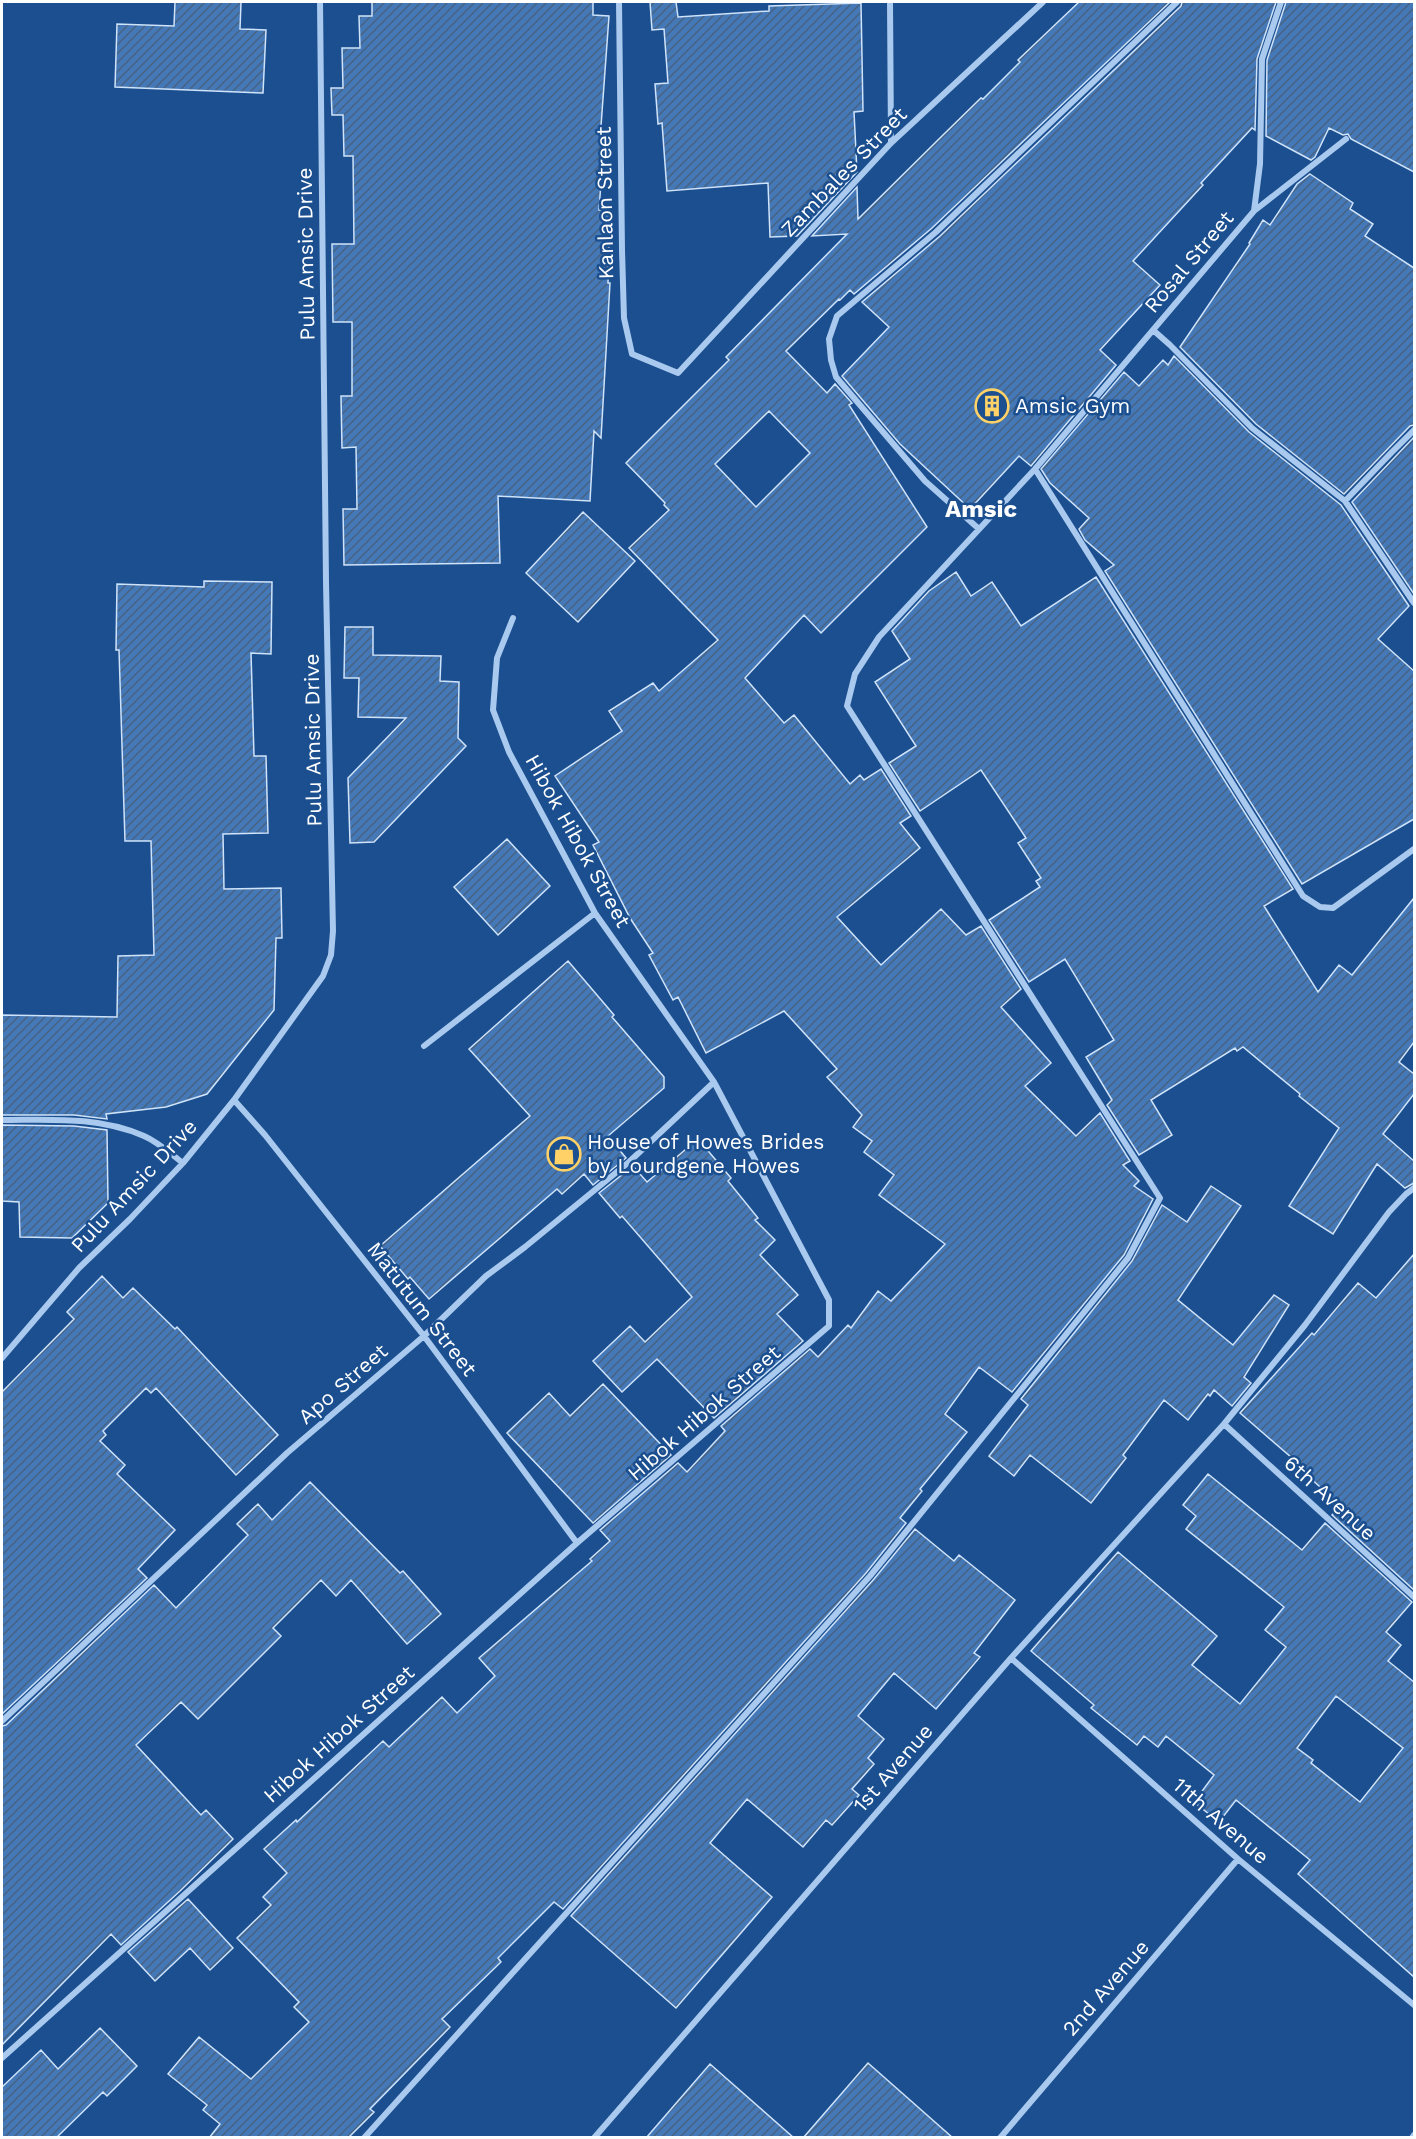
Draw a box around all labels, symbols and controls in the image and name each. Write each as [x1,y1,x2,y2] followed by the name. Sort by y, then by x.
[776,102,912,242] street label: Zambales Street
[591,126,618,280] street label: Kanlaon Street
[291,167,320,341] street label: Pulu Amsic Drive
[1139,206,1239,318] street label: Rosal Street
[974,388,1010,424] building icon: Amsic Gym
[1015,393,1130,418] place label: Amsic Gym
[945,495,1017,523] district label: Amsic
[298,653,327,827] street label: Pulu Amsic Drive
[520,750,636,932] street label: Hibok Hibok Street
[65,1114,202,1258] street label: Pulu Amsic Drive
[587,1129,824,1178] place label: House of Howes Brides by Lourdgene Howes
[546,1136,582,1172] shop icon: House of Howes Brides by Lourdgene Howes
[362,1237,483,1381] street label: Matutum Street
[293,1338,393,1429] street label: Apo Street
[622,1339,785,1486] street label: Hibok Hibok Street
[1279,1450,1381,1545] street label: 6th Avenue
[258,1659,419,1808] street label: Hibok Hibok Street
[848,1718,938,1817] street label: 1st Avenue
[1168,1772,1274,1869] street label: 11th Avenue
[1057,1935,1154,2041] street label: 2nd Avenue

